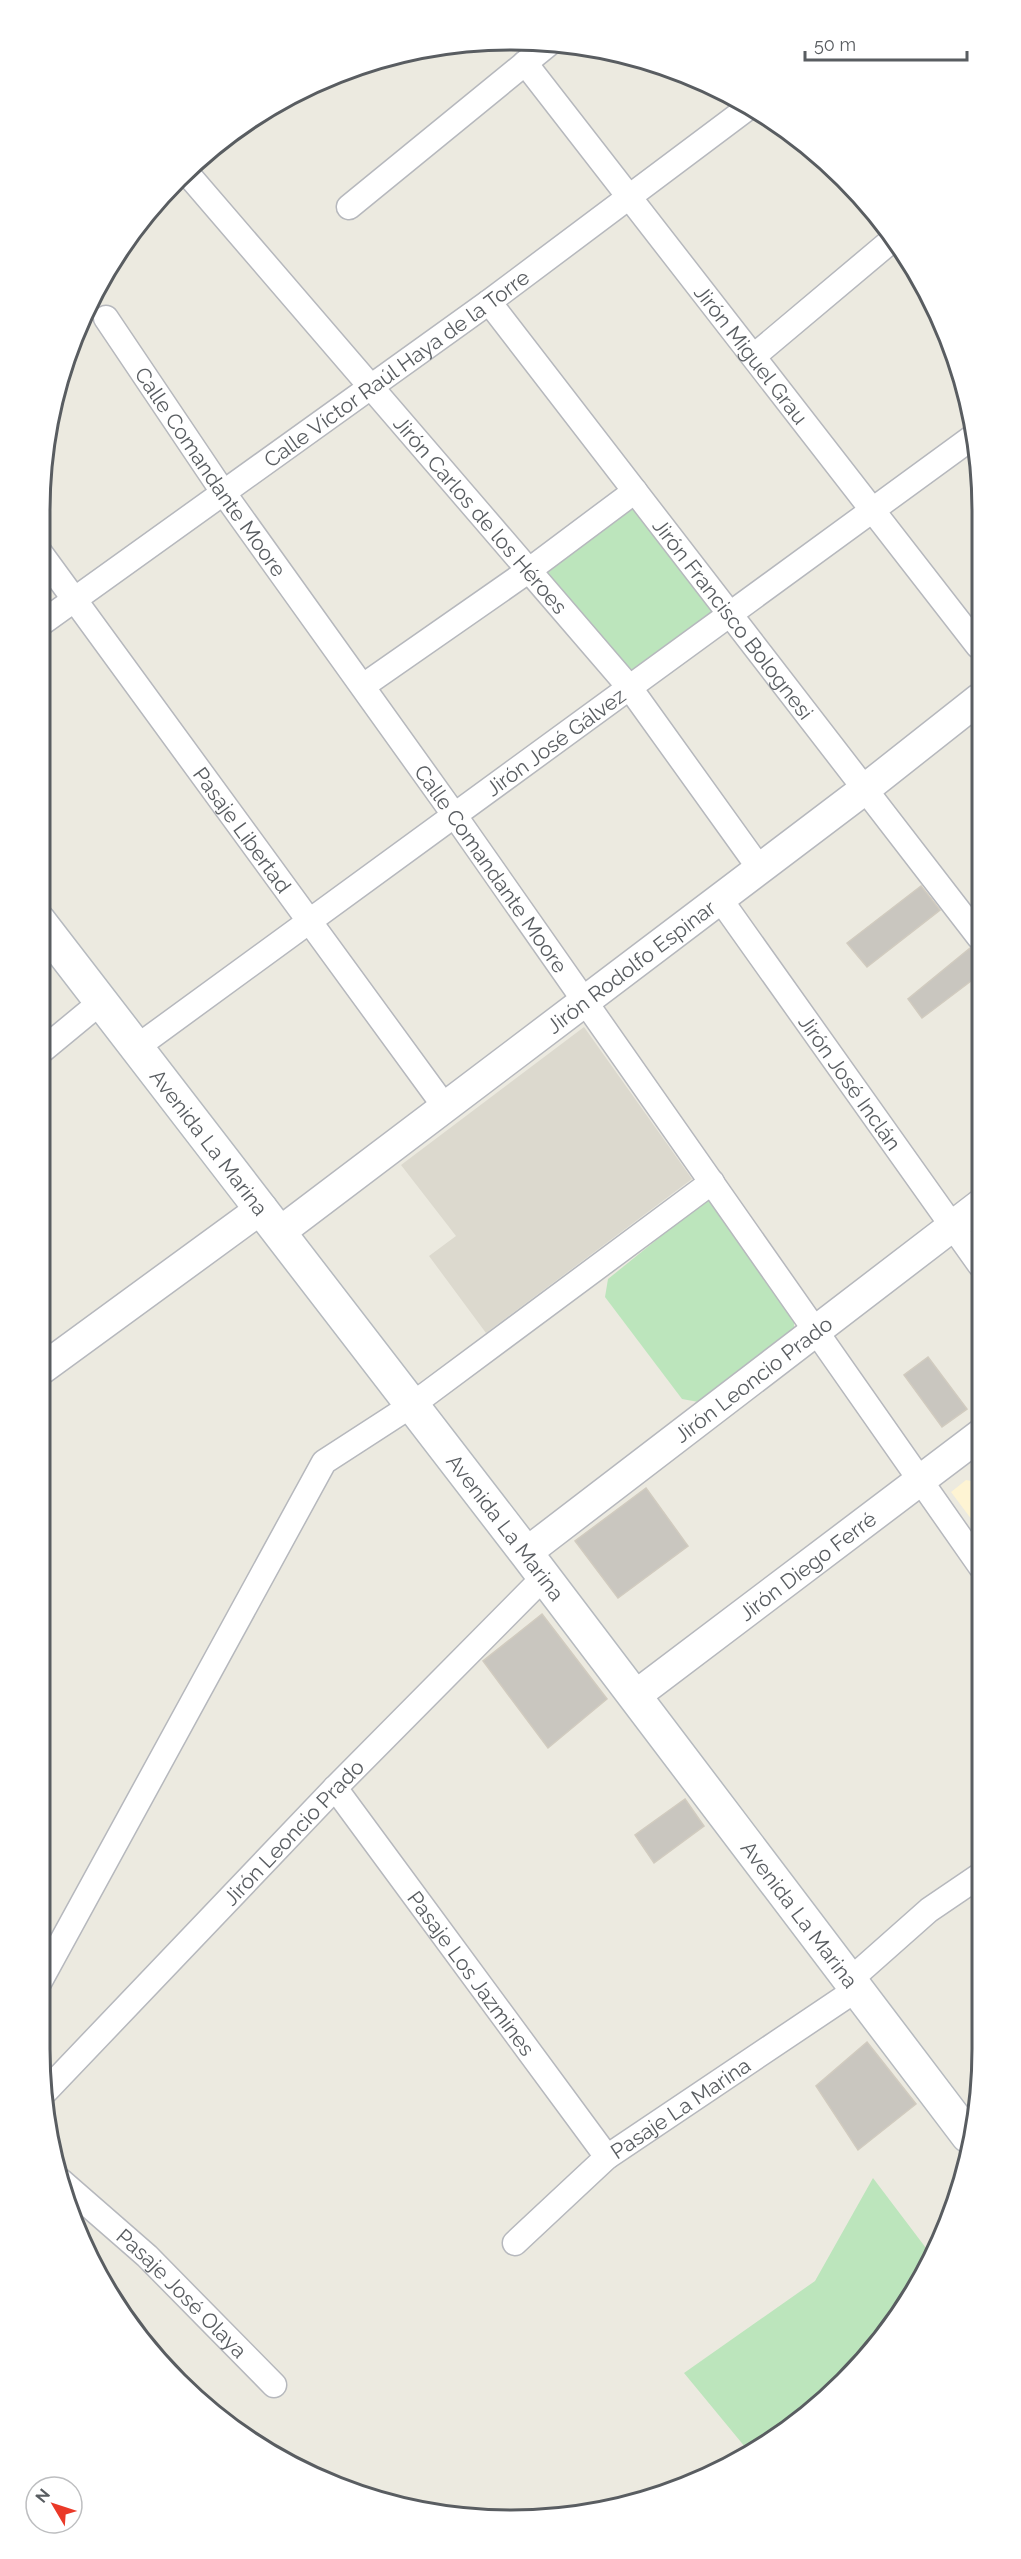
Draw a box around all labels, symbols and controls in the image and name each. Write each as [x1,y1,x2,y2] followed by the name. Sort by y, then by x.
[805,24,967,62] scale bar
[814,34,856,55] text: 50 m
[259,264,534,472] street label: Calle Víctor Raúl Haya de la Torre
[690,280,813,429] street label: Jirón Miguel Grau
[130,362,292,581] street label: Calle Comandante Moore
[389,411,573,619] street label: Jirón Carlos de los Héroes
[648,513,819,724] street label: Jirón Francisco Bolognesi
[481,682,630,801] street label: Jirón José Gálvez
[410,759,573,977] street label: Calle Comandante Moore
[188,762,297,897] street label: Pasaje Libertad
[542,894,721,1038] street label: Jirón Rodolfo Espinar
[794,1010,907,1155] street label: Jirón José Inclán
[145,1064,273,1220] street label: Avenida La Marina
[669,1311,837,1447] street label: Jirón Leoncio Prado
[442,1449,570,1605] street label: Avenida La Marina
[734,1506,881,1626] street label: Jirón Diego Ferré
[218,1754,369,1910] street label: Jirón Leoncio Prado
[736,1836,863,1993] street label: Avenida La Marina
[403,1886,540,2060] street label: Pasaje Los Jazmines
[606,2052,755,2164] street label: Pasaje La Marina
[112,2223,252,2363] street label: Pasaje José Olaya
[24,2475,84,2535] north arrow
[32,2485,54,2507] text: N

